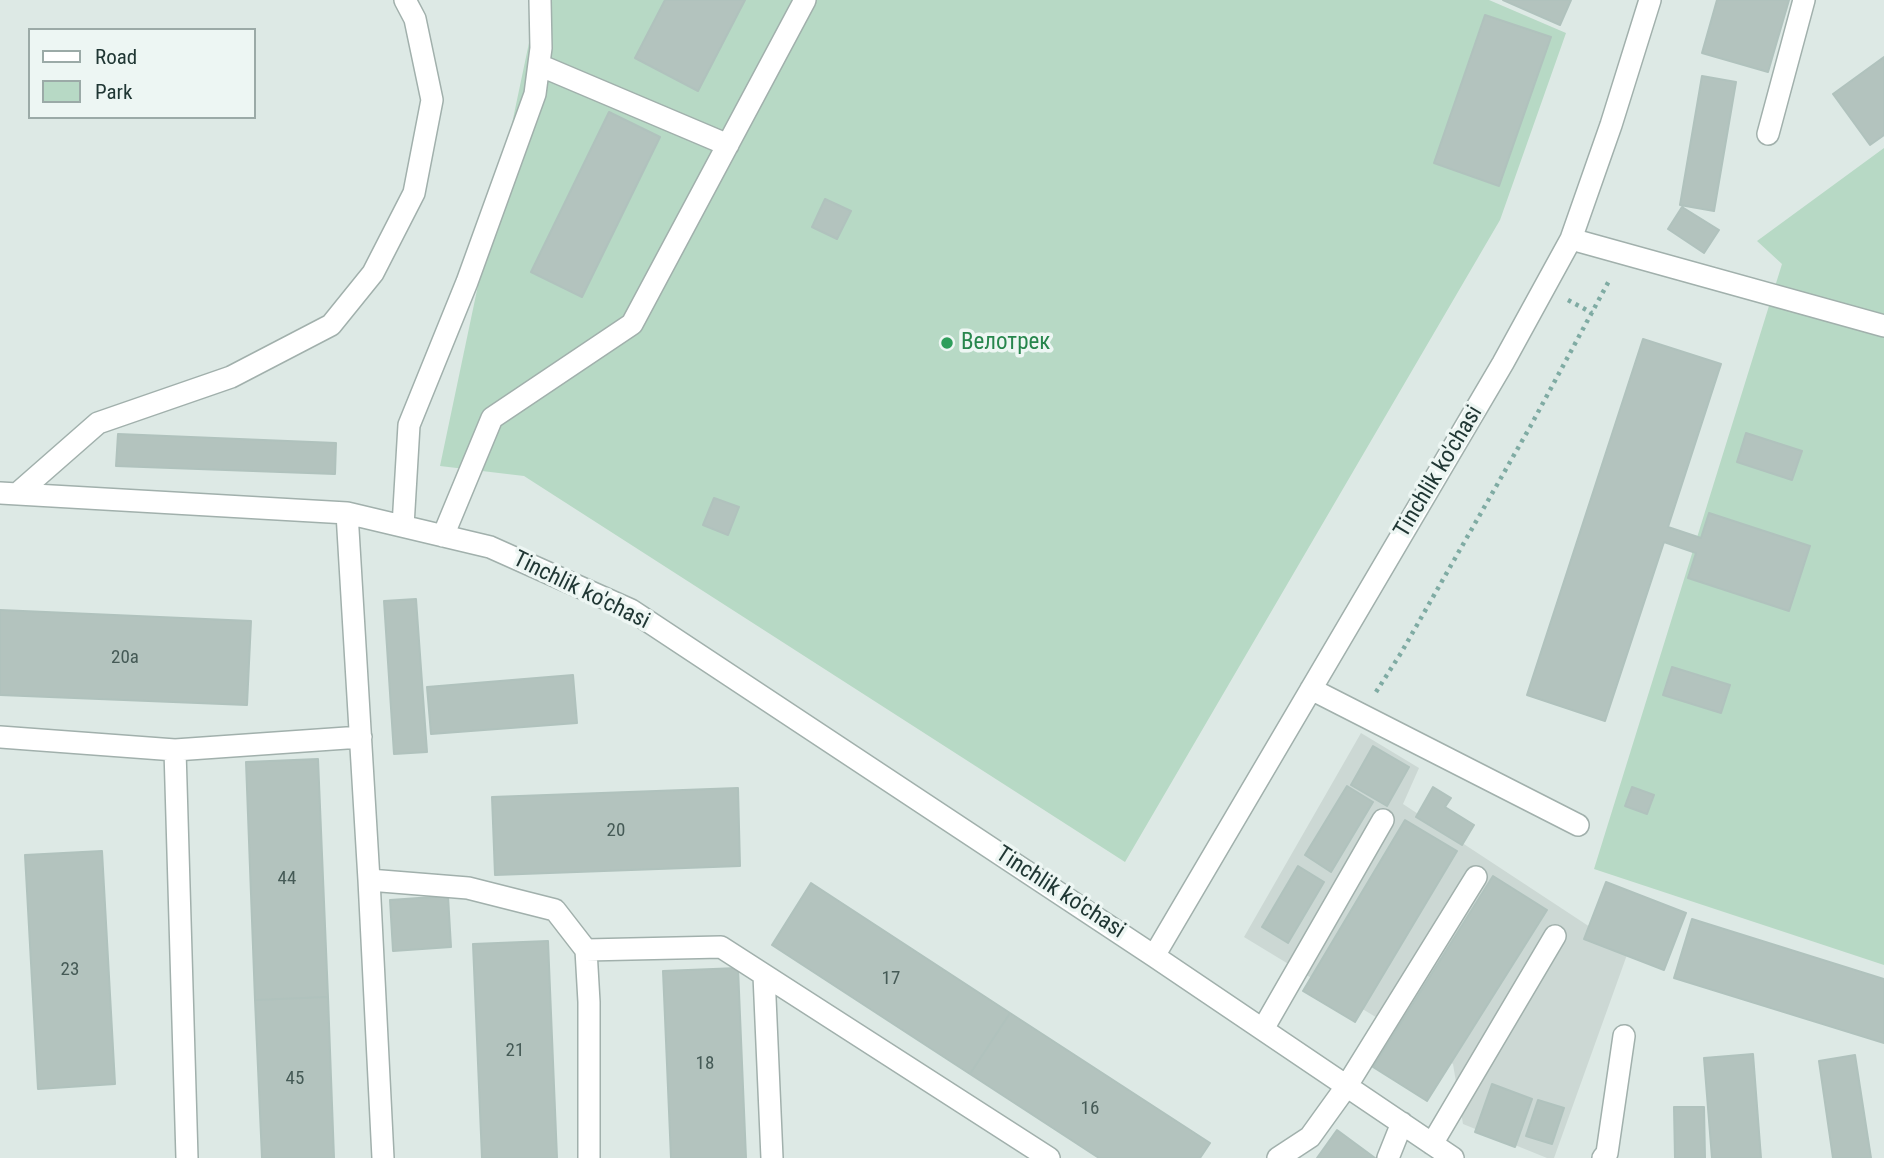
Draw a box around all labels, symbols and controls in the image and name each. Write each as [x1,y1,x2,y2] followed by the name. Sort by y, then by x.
[28,28,256,119] legend
[95,45,137,69] text: Road
[95,80,132,104] text: Park
[961,329,1050,357] place label: Велотрек
[939,335,955,351] marker: Велотрек
[1389,401,1489,543] street label: Tinchlik ko'chasi
[508,546,654,636] street label: Tinchlik ko'chasi
[111,647,139,669] house number: 20a
[607,820,625,842] house number: 20
[990,841,1130,945] street label: Tinchlik ko'chasi
[278,868,296,890] house number: 44
[61,959,79,981] house number: 23
[882,968,900,990] house number: 17
[506,1040,524,1062] house number: 21
[696,1053,714,1075] house number: 18
[286,1068,304,1090] house number: 45
[1081,1098,1099,1120] house number: 16

